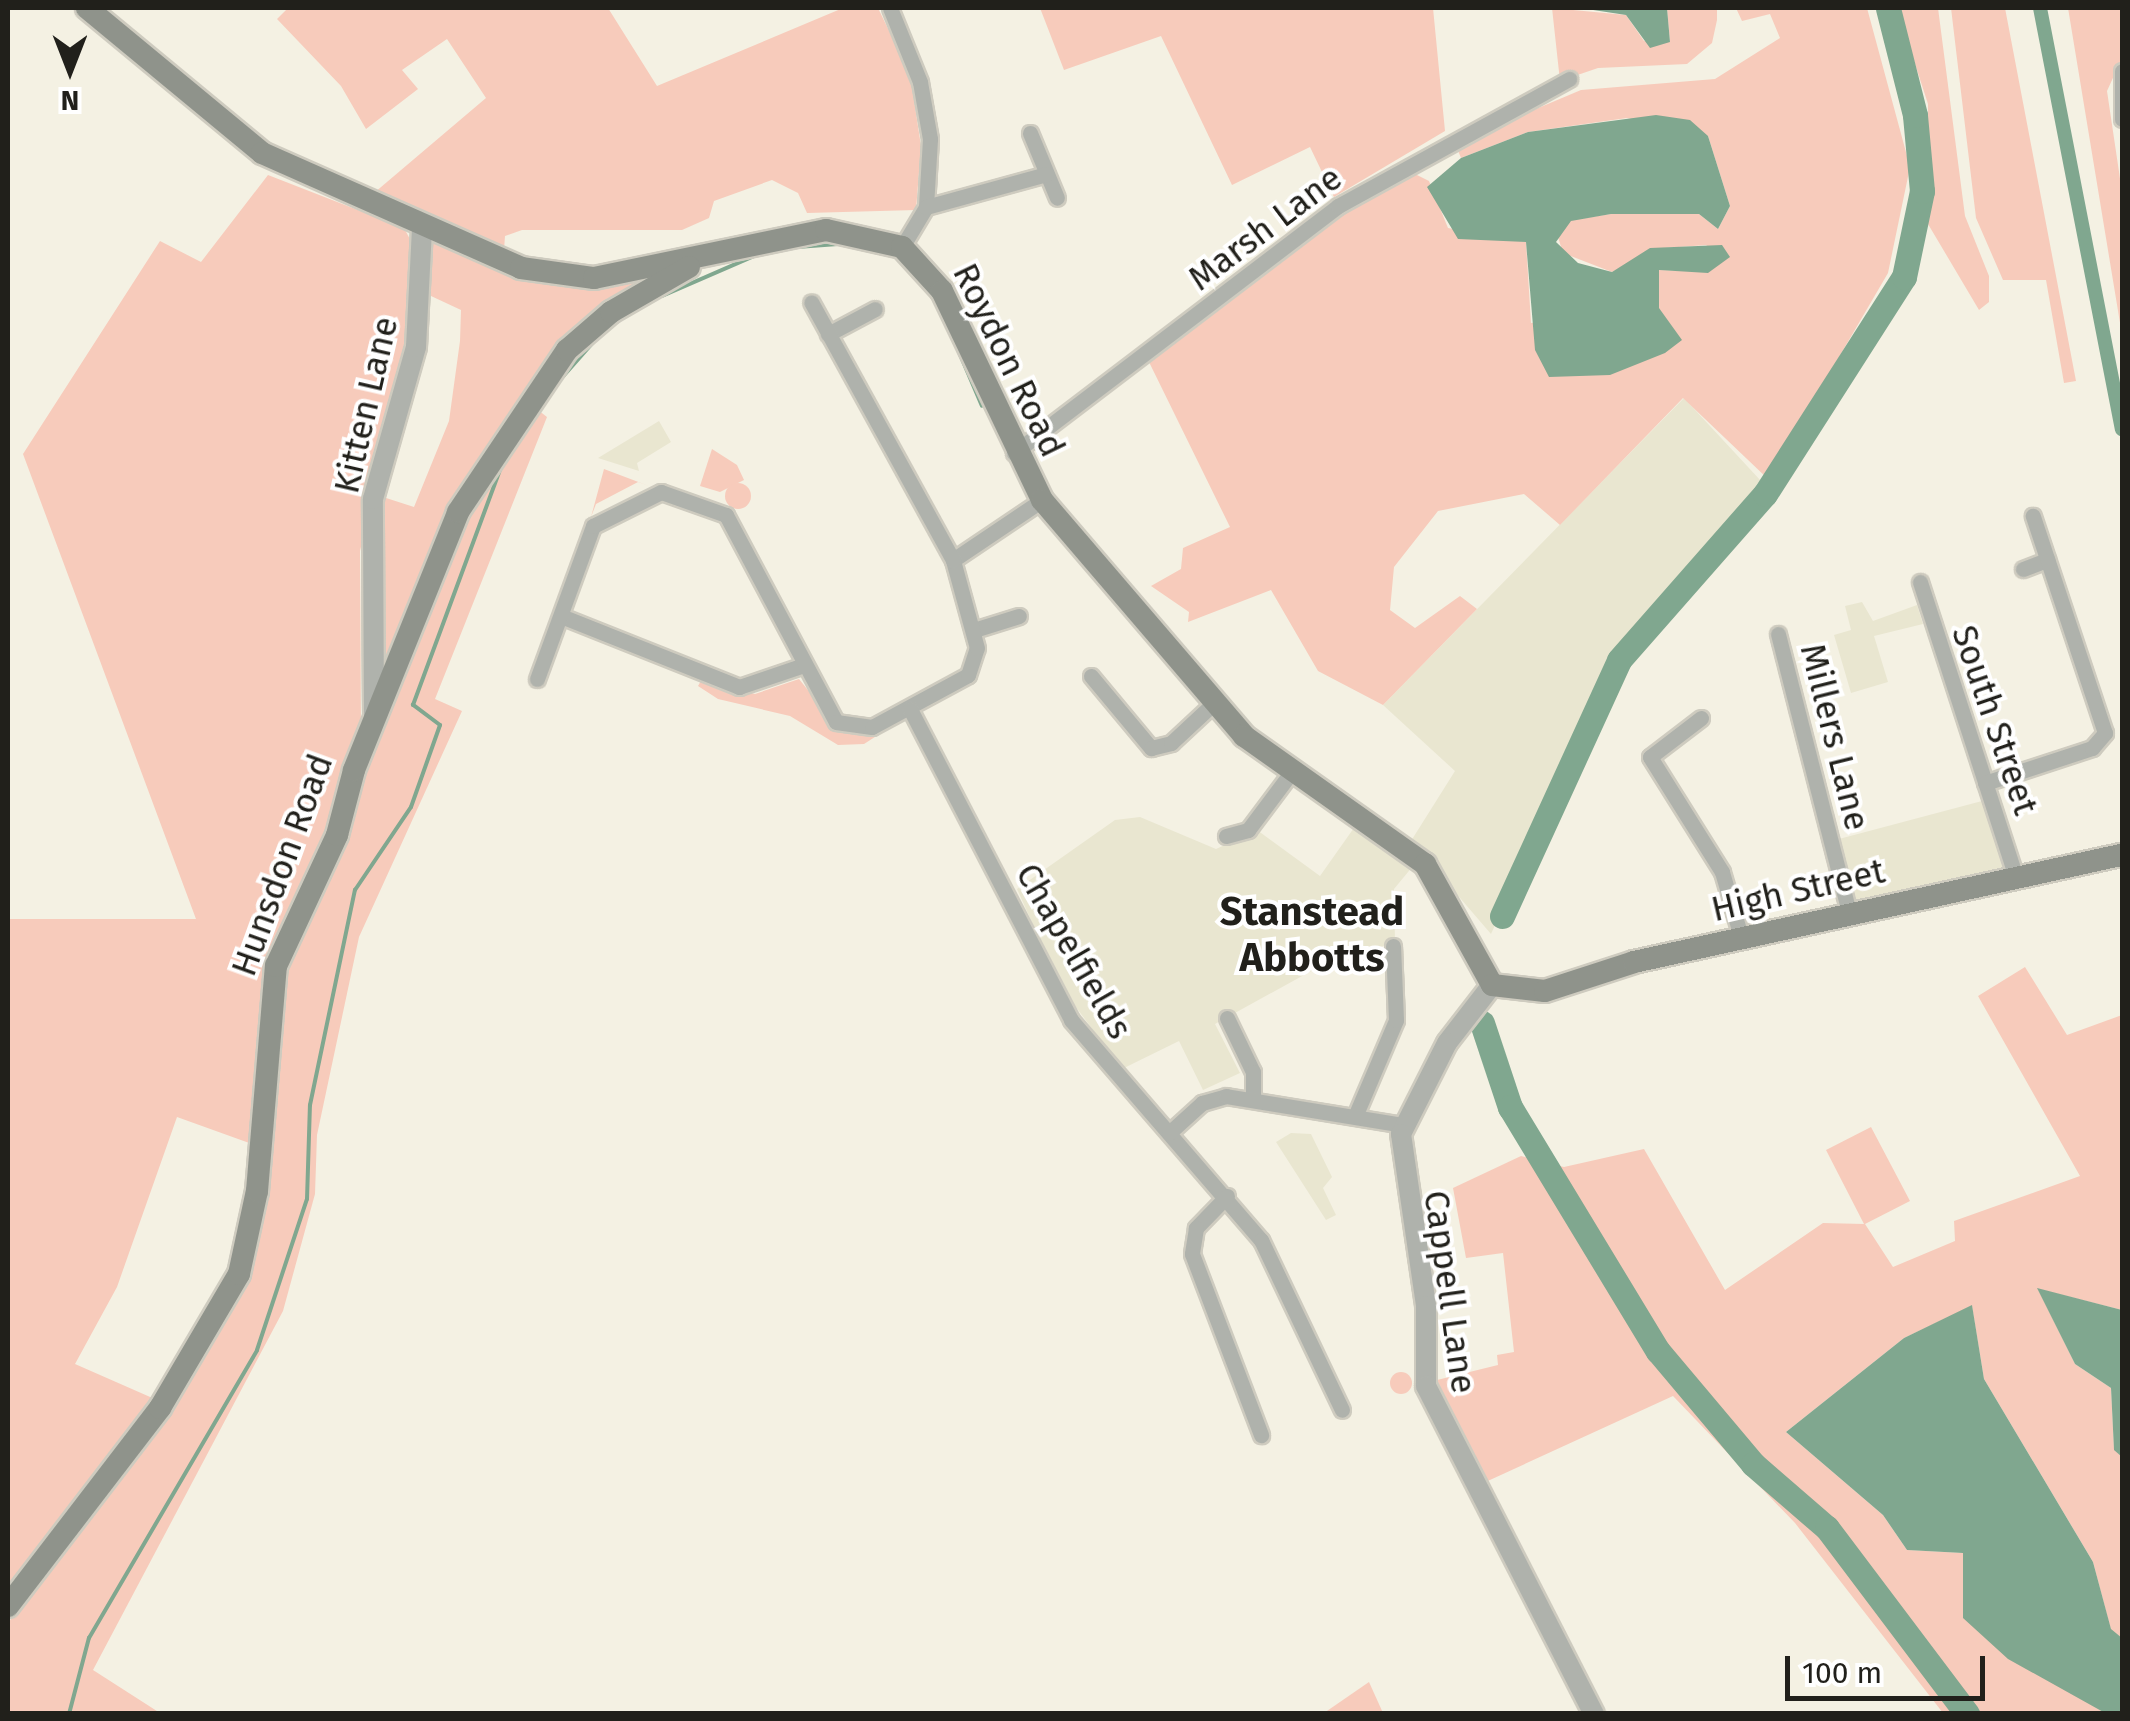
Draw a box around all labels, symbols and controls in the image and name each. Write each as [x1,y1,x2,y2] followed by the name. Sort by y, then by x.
[20,20,120,120] north arrow
[61,84,79,117] text: N
[1180,157,1350,299] street label: Marsh Lane
[944,256,1074,464] street label: Roydon Road
[325,313,407,497] street label: Kitten Lane
[1943,620,2047,820] street label: South Street
[1792,639,1878,835] street label: Millers Lane
[222,748,342,982] street label: Hunsdon Road
[1707,850,1889,930] street label: High Street
[1007,856,1141,1046] street label: Chapelfields
[1220,888,1404,982] district label: Stanstead Abbotts
[1415,1188,1485,1396] street label: Cappell Lane
[1790,1636,1990,1698] scale bar
[1802,1655,1882,1691] text: 100 m

